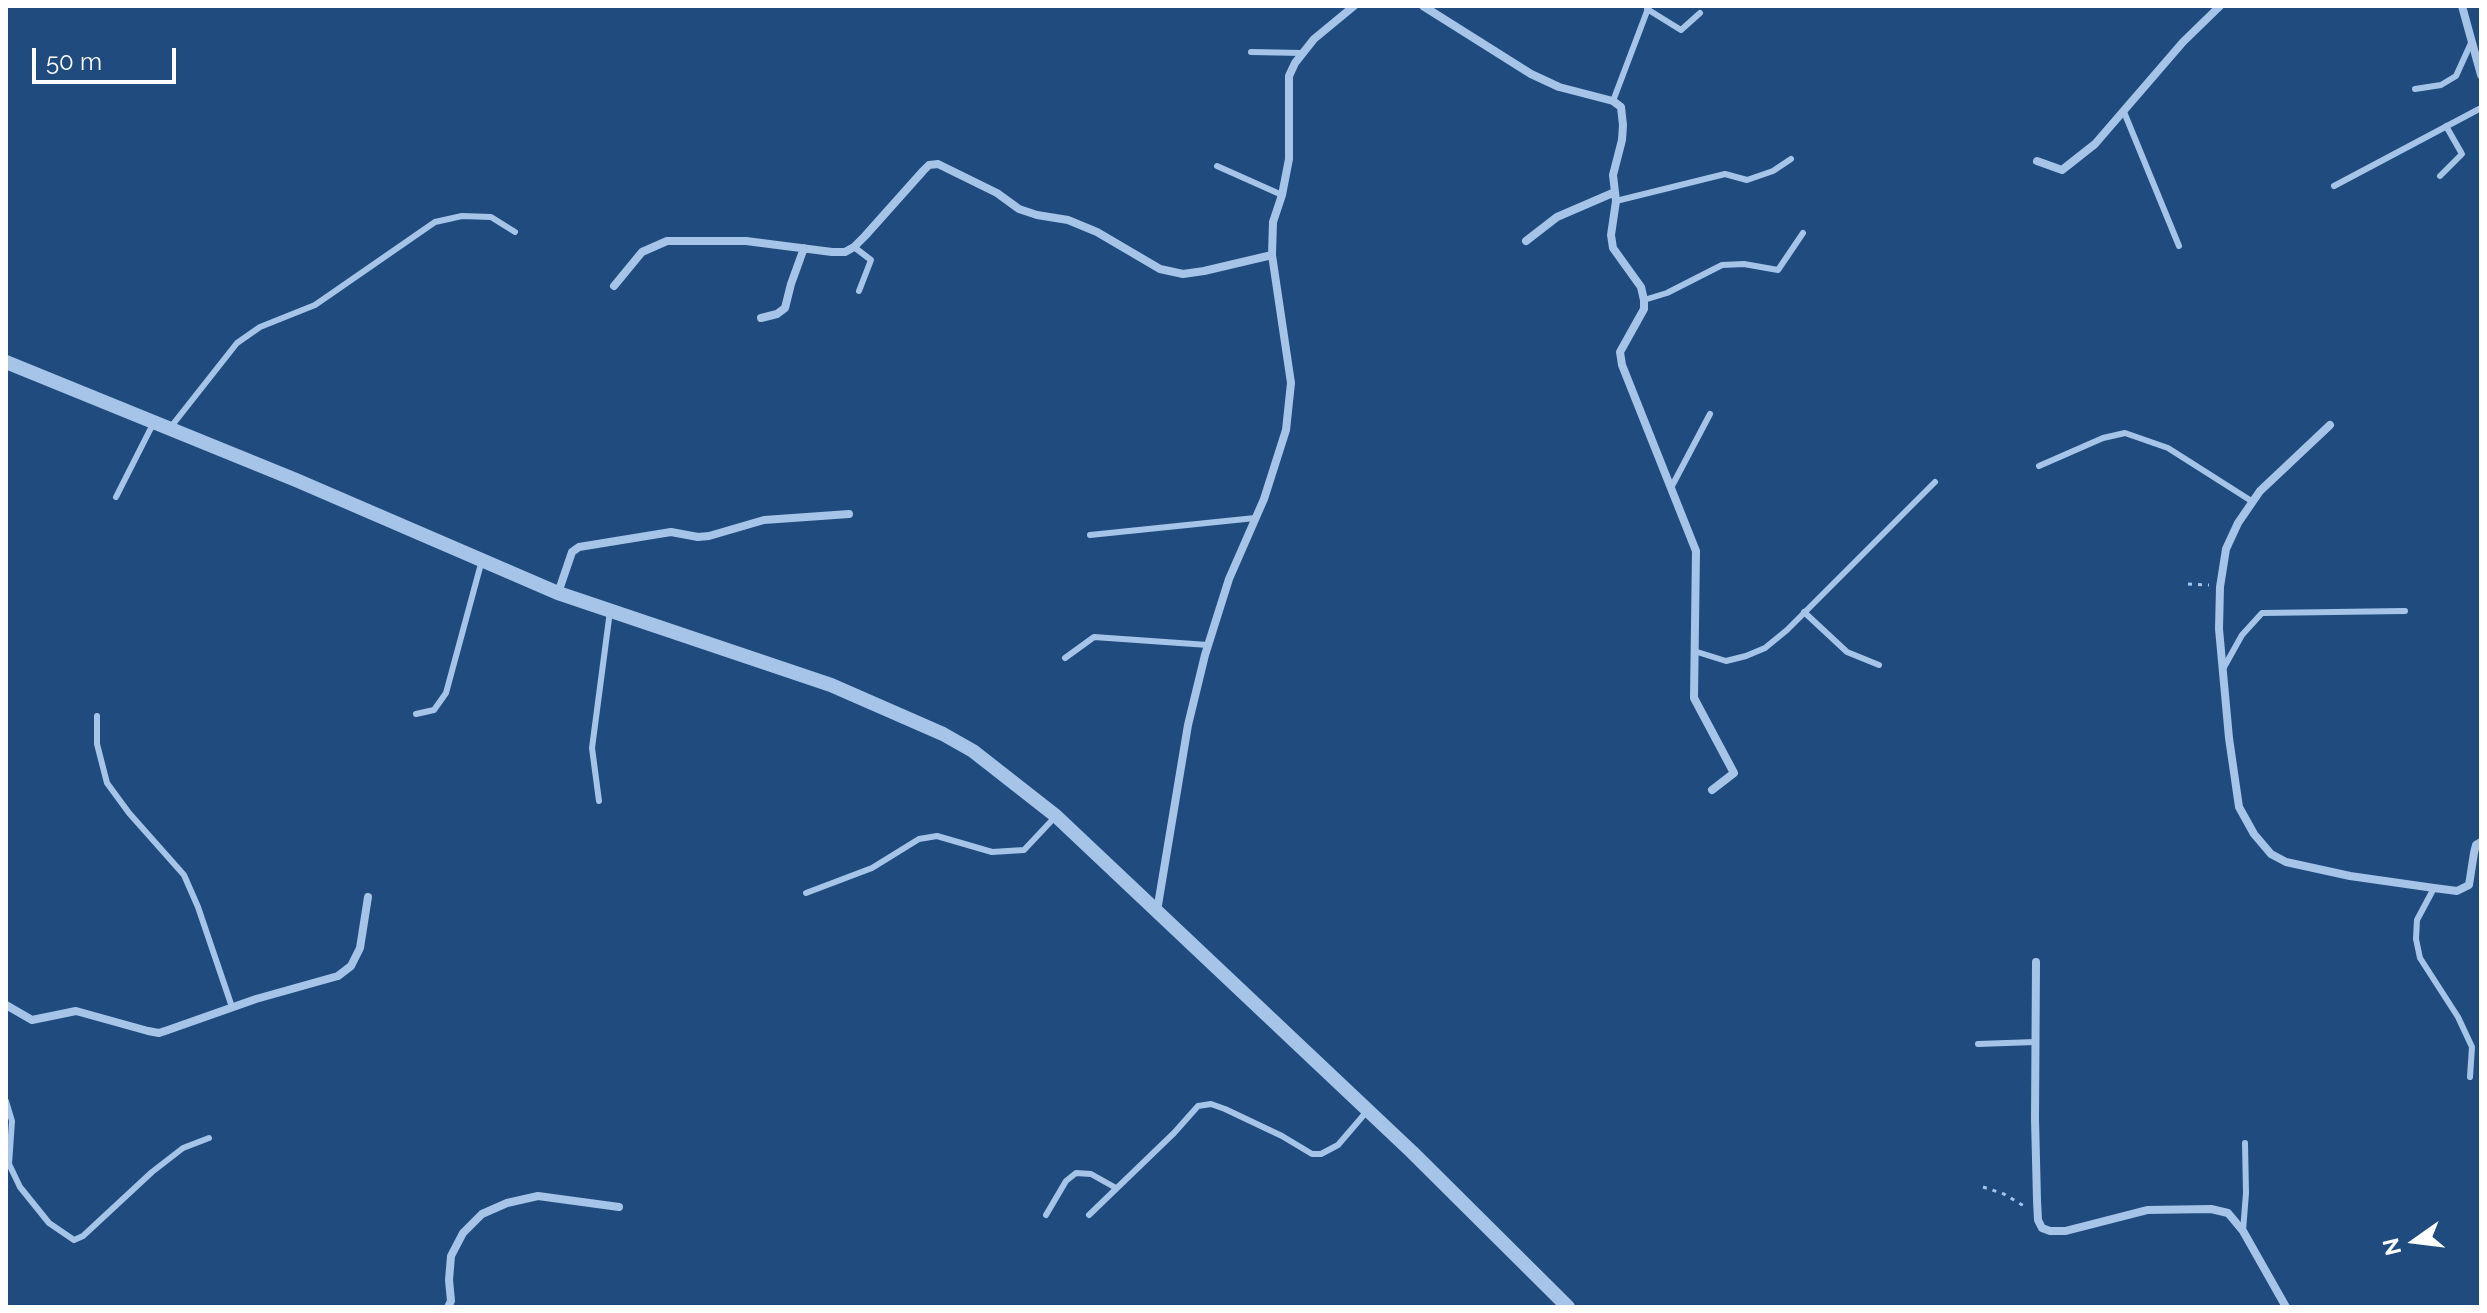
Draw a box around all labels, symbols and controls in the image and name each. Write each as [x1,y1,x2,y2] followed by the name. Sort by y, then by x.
[36,32,180,82] scale bar
[46,47,102,76] text: 50 m
[2375,1201,2455,1281] north arrow
[2377,1236,2406,1258] text: N

